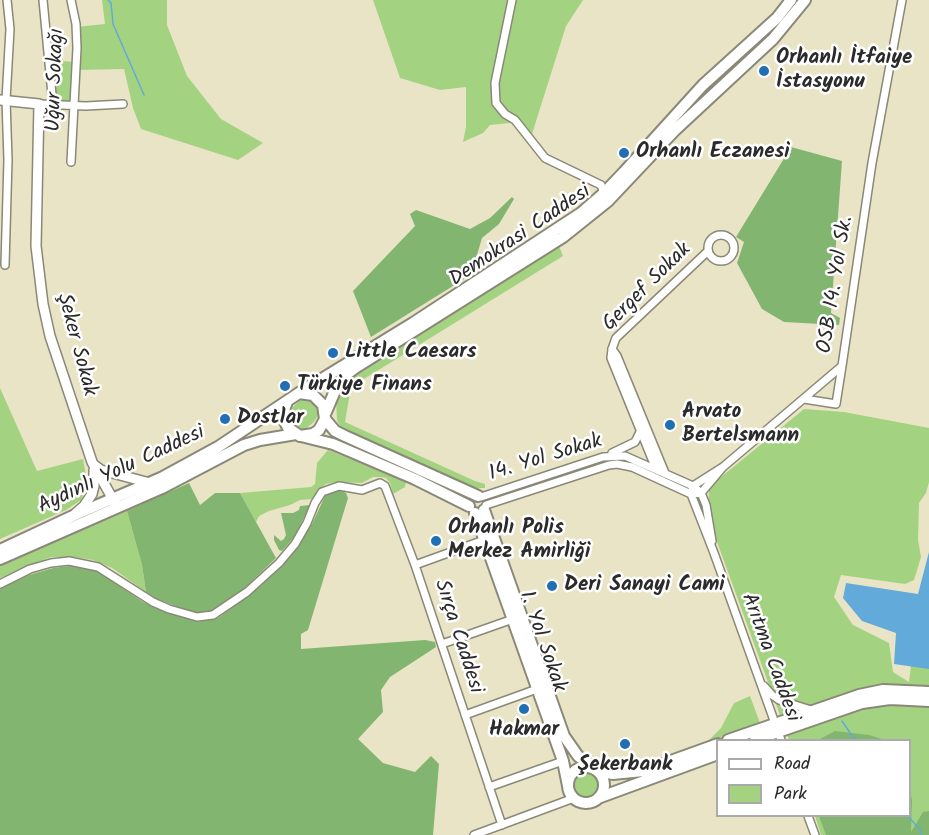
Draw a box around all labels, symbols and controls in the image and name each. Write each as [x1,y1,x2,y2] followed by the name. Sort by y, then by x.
[43,28,71,132] street label: Uğur Sokağı
[776,46,912,96] place label: Orhanlı İtfaiye İstasyonu
[757,64,771,78] marker: Orhanlı İtfaiye İstasyonu
[636,140,790,166] place label: Orhanlı Eczanesi
[617,146,631,160] marker: Orhanlı Eczanesi
[446,180,596,294] street label: Demokrasi Caddesi
[814,215,860,355] street label: OSB 14. Yol Sk.
[598,238,698,338] street label: Gergef Sokak
[49,291,101,399] street label: Şeker Sokak
[345,340,477,366] place label: Little Caesars
[326,346,340,360] marker: Little Caesars
[297,373,432,399] place label: Türkiye Finans
[278,379,292,393] marker: Türkiye Finans
[682,400,799,450] place label: Arvato Bertelsmann
[237,406,304,432] place label: Dostlar
[218,412,232,426] marker: Dostlar
[663,418,677,432] marker: Arvato Bertelsmann
[35,421,209,521] street label: Aydınlı Yolu Caddesi
[486,430,606,488] street label: 14. Yol Sokak
[448,516,590,566] place label: Orhanlı Polis Merkez Amirliği
[429,534,443,548] marker: Orhanlı Polis Merkez Amirliği
[564,573,725,599] place label: Deri Sanayi Cami
[427,577,487,697] street label: Sırça Caddesi
[545,579,559,593] marker: Deri Sanayi Cami
[512,588,570,696] street label: 1. Yol Sokak
[734,590,804,726] street label: Arıtma Caddesi
[517,702,531,716] marker: Hakmar
[489,718,559,744] place label: Hakmar
[618,737,632,751] marker: Şekerbank
[716,739,911,817] legend
[774,750,810,779] text: Road
[578,753,672,779] place label: Şekerbank
[774,780,807,809] text: Park

